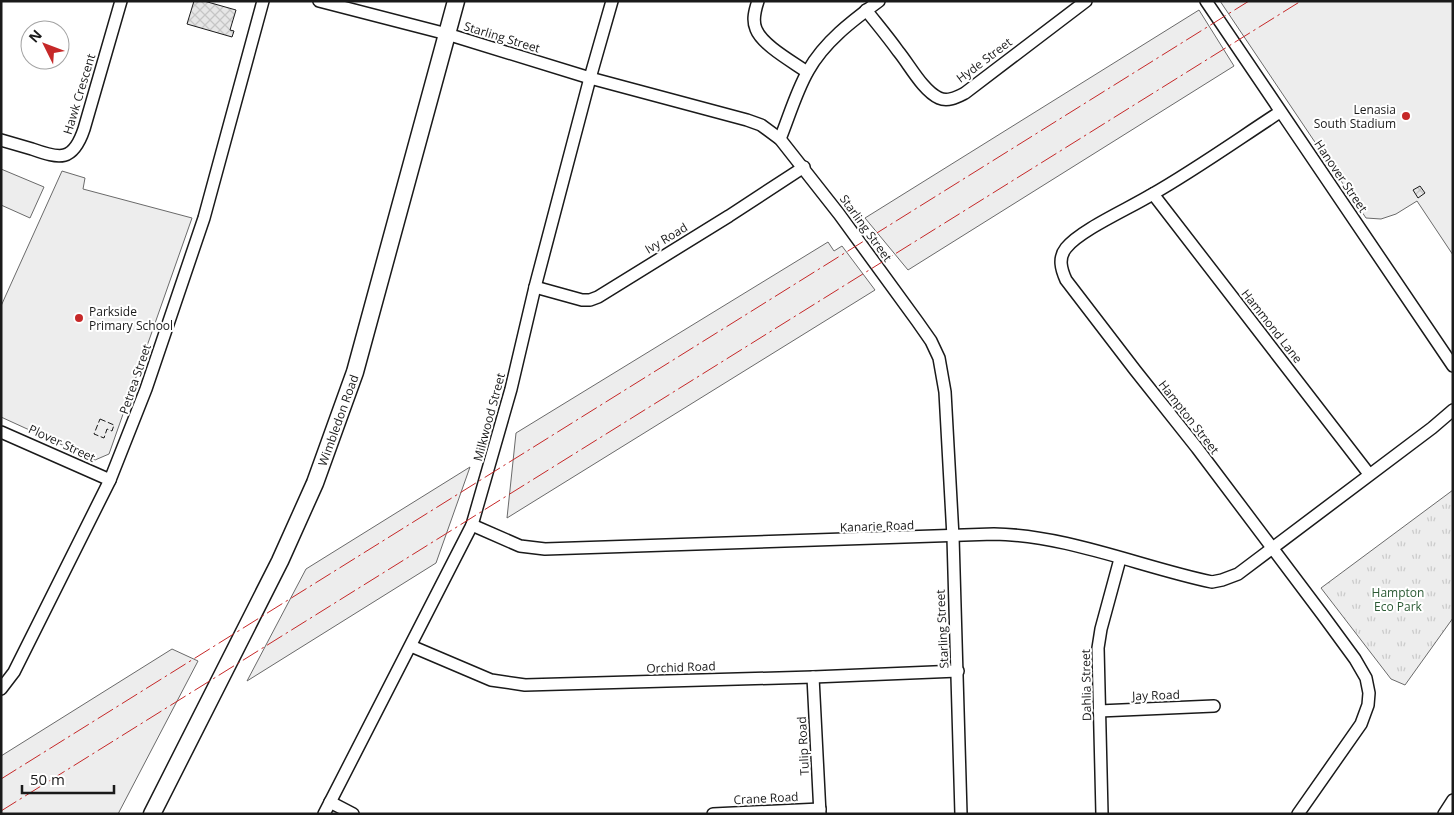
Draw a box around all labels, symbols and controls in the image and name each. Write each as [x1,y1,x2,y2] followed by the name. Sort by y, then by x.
[462,17,542,57] street label: Starling Street
[20,20,70,70] north arrow
[24,25,46,47] text: N
[953,33,1015,87] street label: Hyde Street
[59,52,99,136] street label: Hawk Crescent
[1314,101,1396,132] place label: Lenasia South Stadium
[1400,110,1412,122] marker: Lenasia South Stadium
[1310,136,1372,216] street label: Hanover Street
[836,191,896,265] street label: Starling Street
[641,219,691,257] street label: Ivy Road
[1238,285,1306,367] street label: Hammond Lane
[89,303,173,334] place label: Parkside Primary School
[73,312,85,324] marker: Parkside Primary School
[115,342,155,416] street label: Petrea Street
[469,371,509,463] street label: Milkwood Street
[313,372,362,468] street label: Wimbledon Road
[1155,377,1223,457] street label: Hampton Street
[26,420,98,466] street label: Plover Street
[839,516,915,536] street label: Kanarie Road
[1372,584,1424,615] park label: Hampton Eco Park
[931,589,953,669] street label: Starling Street
[1077,649,1095,721] street label: Dahlia Street
[646,657,716,677] street label: Orchid Road
[1131,686,1180,704] street label: Jay Road
[793,716,813,776] street label: Tulip Road
[22,762,115,794] scale bar
[30,769,65,789] text: 50 m
[733,788,799,808] street label: Crane Road

